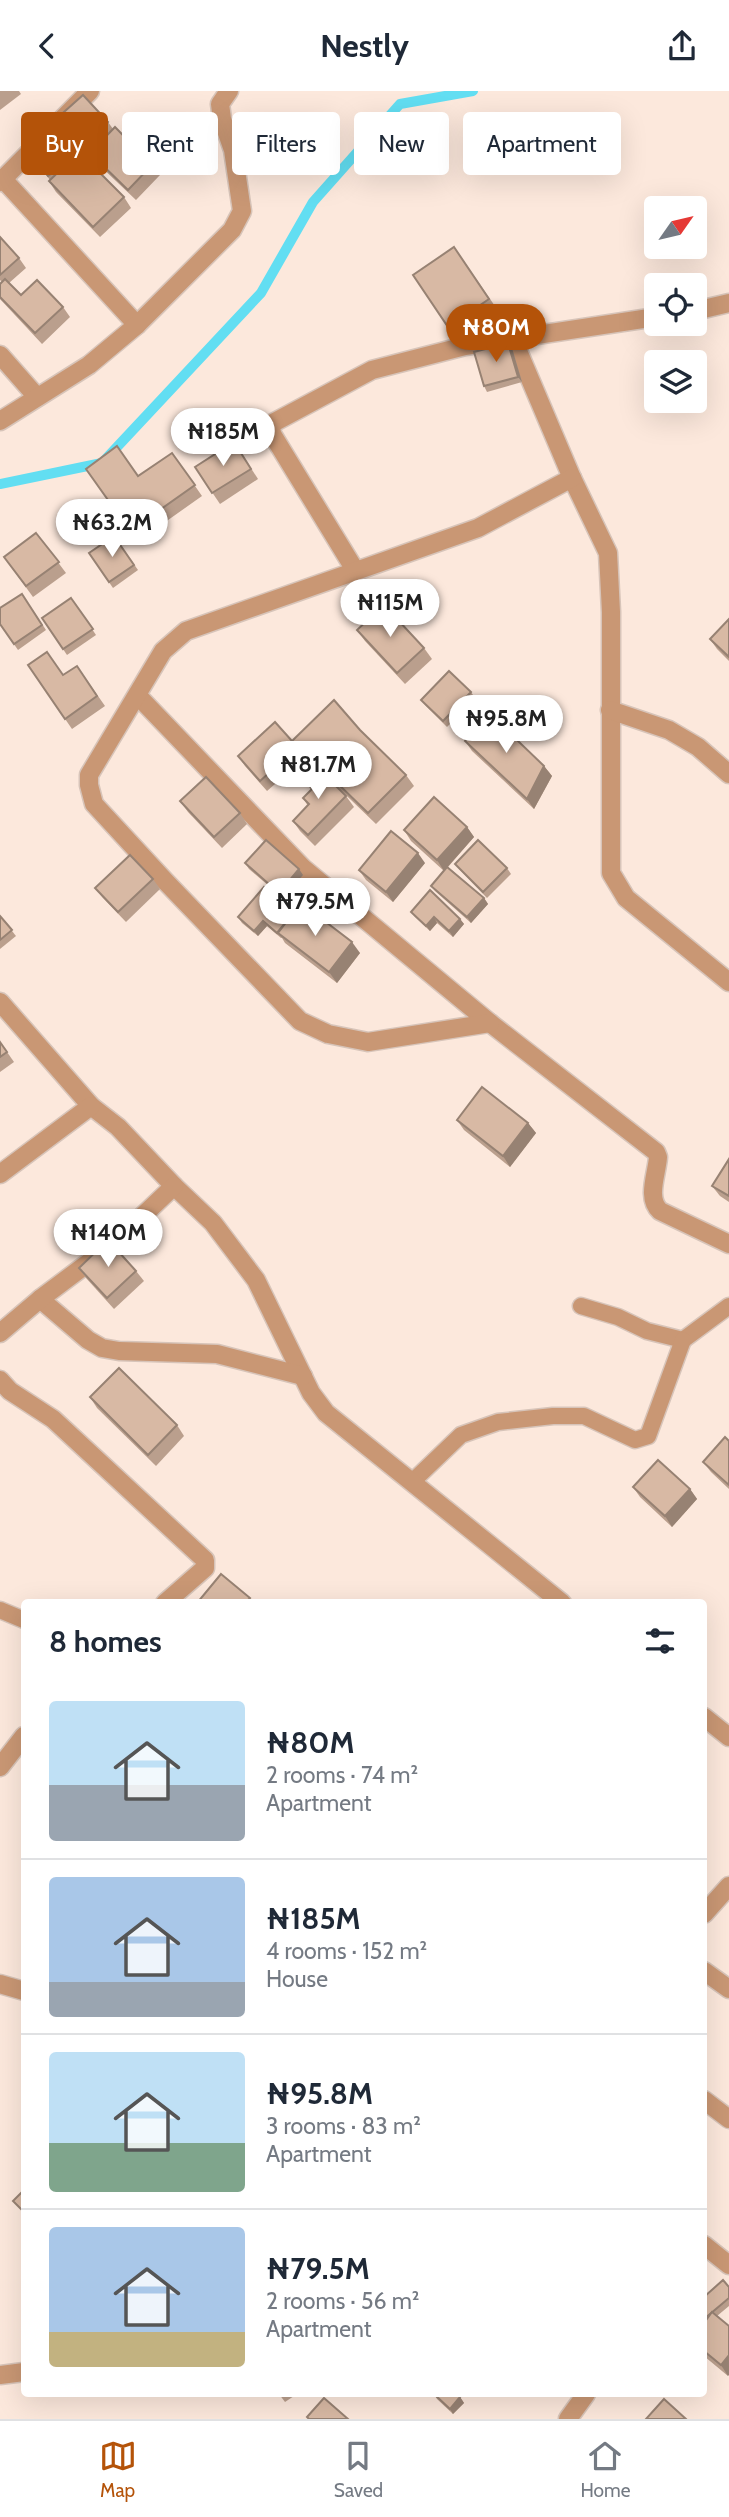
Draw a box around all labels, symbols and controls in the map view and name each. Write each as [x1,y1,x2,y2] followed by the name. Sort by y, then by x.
[320,26,409,65] text: Nestly
[28,27,66,65] icon: back
[663,27,701,65] icon: share
[21,112,108,175] chip: Buy
[122,112,218,175] chip: Rent
[232,112,340,175] chip: Filters
[354,112,449,175] chip: New
[463,112,621,175] chip: Apartment
[644,196,707,259] north arrow
[644,196,707,413] map controls
[644,273,707,336] button: locate
[455,305,537,364] pin: ₦80M
[462,313,530,341] text: ₦80M
[644,350,707,413] button: layers
[174,409,272,468] pin: ₦185M
[187,417,259,445] text: ₦185M
[55,499,169,559] pin: ₦63.2M
[72,508,152,536] text: ₦63.2M
[341,580,439,639] pin: ₦115M
[356,588,424,616] text: ₦115M
[449,695,563,755] pin: ₦95.8M
[465,704,547,732] text: ₦95.8M
[261,741,375,801] pin: ₦81.7M
[280,750,356,778] text: ₦81.7M
[258,879,372,938] pin: ₦79.5M
[275,887,355,915] text: ₦79.5M
[59,1209,157,1269] pin: ₦140M
[70,1218,146,1246] text: ₦140M
[641,1622,679,1660] icon: filters
[49,1623,162,1660] text: 8 homes
[266,1724,355,1761] text: ₦80M
[105,1729,189,1813] icon: home
[266,1761,418,1789] text: 2 rooms · 74 m²
[266,1789,371,1817] text: Apartment
[266,1900,361,1937] text: ₦185M
[105,1905,189,1989] icon: home
[266,1937,427,1965] text: 4 rooms · 152 m²
[266,1965,328,1993] text: House
[266,2075,373,2112] text: ₦95.8M
[105,2080,189,2164] icon: home
[266,2112,421,2140] text: 3 rooms · 83 m²
[266,2140,371,2168] text: Apartment
[266,2250,370,2287] text: ₦79.5M
[105,2255,189,2339] icon: home
[266,2287,420,2315] text: 2 rooms · 56 m²
[266,2315,371,2343] text: Apartment
[99,2437,137,2502] tab: Map
[334,2437,383,2502] tab: Saved
[580,2437,630,2502] tab: Home

